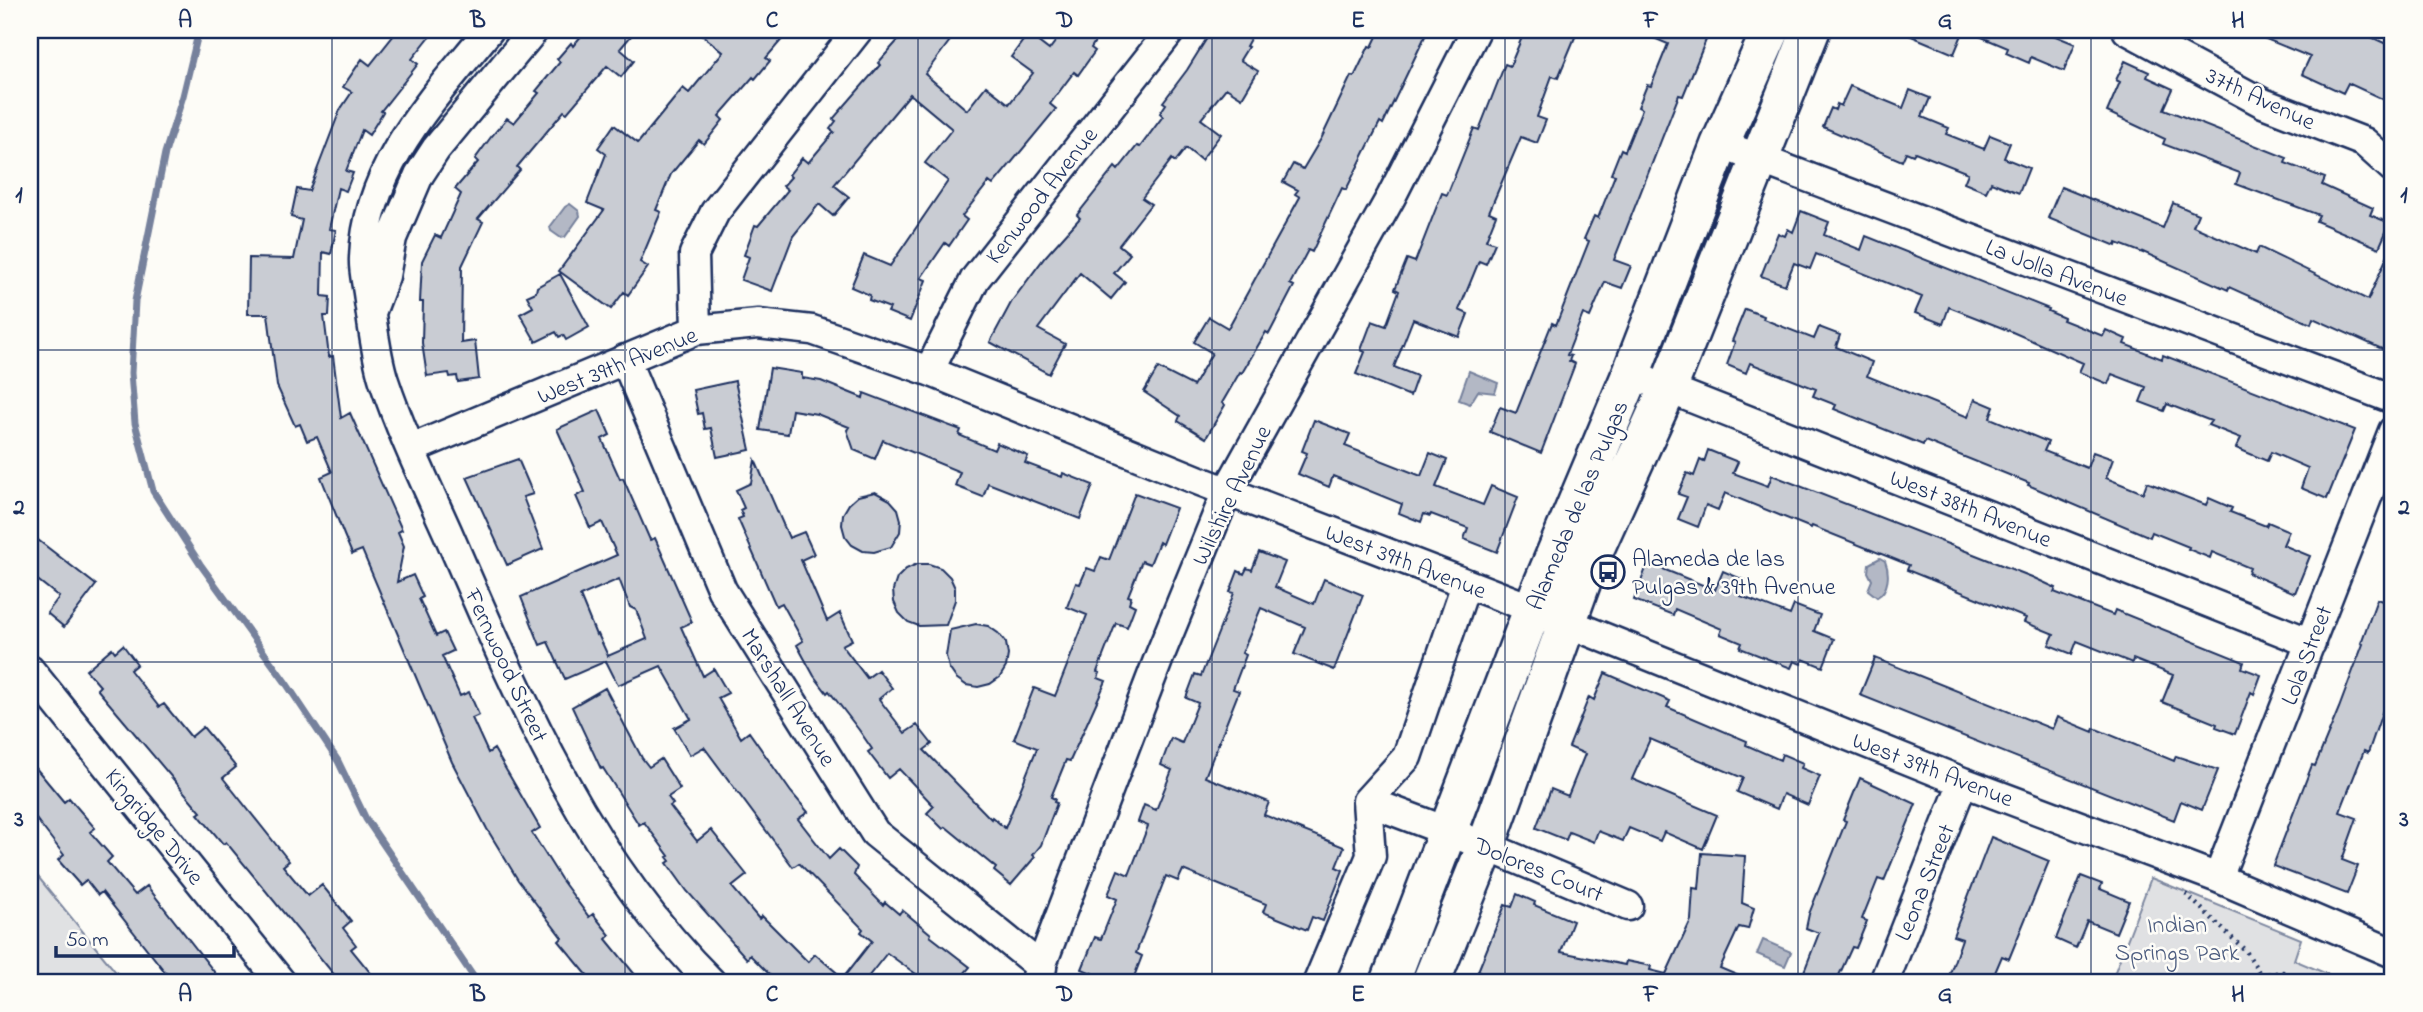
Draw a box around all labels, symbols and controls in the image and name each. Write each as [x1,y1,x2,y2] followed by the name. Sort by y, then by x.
[178,5,192,38] text: A
[469,5,486,38] text: B
[766,5,779,38] text: C
[1056,5,1073,38] text: D
[1351,5,1365,38] text: E
[1643,5,1659,38] text: F
[1938,5,1952,38] text: G
[2231,5,2245,38] text: H
[2200,60,2321,141] street label: 37th Avenue
[978,120,1108,273] street label: Kenwood Avenue
[15,180,23,213] text: 1
[2400,180,2408,213] text: 1
[1980,231,2133,318] street label: La Jolla Avenue
[533,319,704,415] street label: West 39th Avenue
[1519,396,1639,616] street label: Alameda de las Pulgas
[1184,420,1282,572] street label: Wilshire Avenue
[1884,462,2056,559] street label: West 38th Avenue
[12,492,25,525] text: 2
[2397,492,2410,525] text: 2
[1319,517,1491,610] street label: West 39th Avenue
[1632,543,1836,606] place label: Alameda de las Pulgas & 39th Avenue
[1589,553,1627,591] bus stop icon: Alameda de las Pulgas & 39th Avenue
[453,583,556,749] street label: Fernwood Street
[2273,601,2343,711] street label: Lola Street
[730,622,844,775] street label: Marshall Avenue
[1846,725,2018,818] street label: West 39th Avenue
[95,762,211,894] street label: Kingridge Drive
[13,804,24,837] text: 3
[2398,804,2409,837] text: 3
[1887,819,1966,947] street label: Leona Street
[1467,829,1608,913] street label: Dolores Court
[2115,909,2240,972] park label: Indian Springs Park
[56,914,234,958] scale bar
[66,926,109,956] text: 50 m
[178,979,192,1012] text: A
[469,979,486,1012] text: B
[766,979,779,1012] text: C
[1056,979,1073,1012] text: D
[1351,979,1365,1012] text: E
[1643,979,1659,1012] text: F
[1938,979,1952,1012] text: G
[2231,979,2245,1012] text: H

